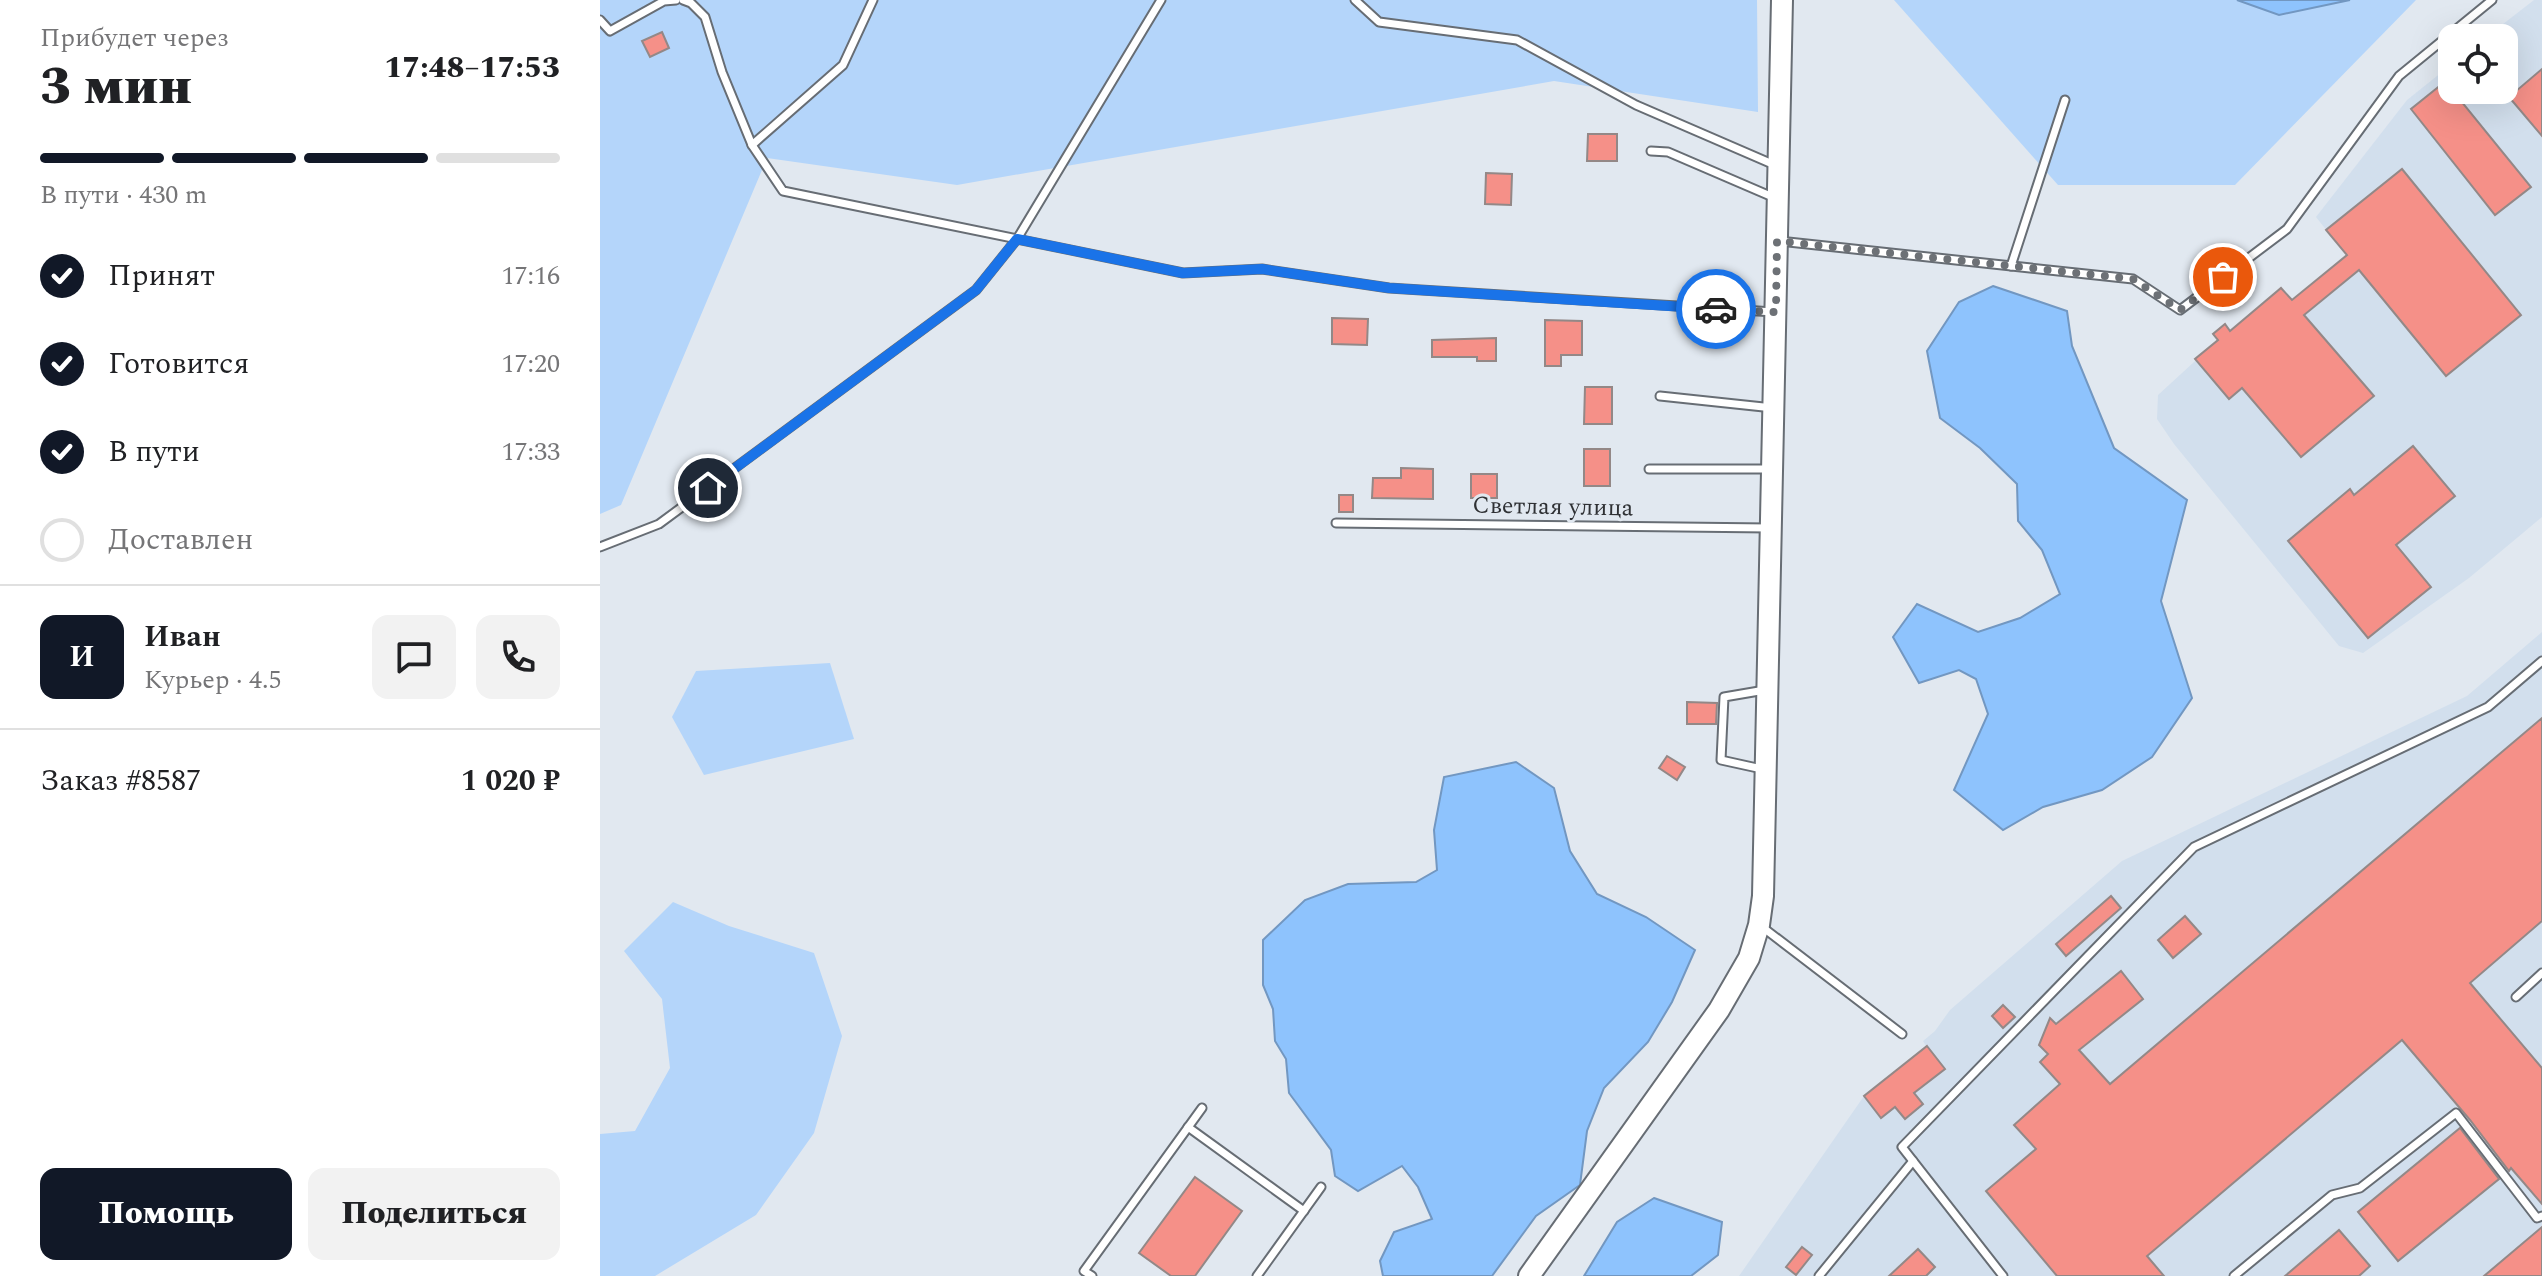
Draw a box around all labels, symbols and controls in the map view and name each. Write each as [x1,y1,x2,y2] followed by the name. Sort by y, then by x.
[40,18,229,58] text: Прибудет через
[2438,24,2518,104] map controls
[2438,24,2518,104] button: locate
[384,45,560,91] text: 17:48–17:53
[40,48,192,127] text: 3 мин
[40,175,207,215] text: В пути · 430 m
[2189,243,2257,311] pin
[108,253,215,299] text: Принят
[40,254,84,298] icon: check
[2201,255,2245,299] icon: bag
[501,256,560,296] text: 17:16
[1676,269,1756,349] courier
[1694,287,1738,331] icon: car
[108,341,249,387] text: Готовится
[40,342,84,386] icon: check
[501,344,560,384] text: 17:20
[108,429,200,475] text: В пути
[40,430,84,474] icon: check
[501,432,560,472] text: 17:33
[674,454,742,522] pin
[686,466,730,510] icon: home
[1472,488,1634,526] street label: Светлая улица
[108,517,253,563] text: Доставлен
[144,614,221,660] text: Иван
[372,615,456,699] button: chat
[476,615,560,699] button: phone
[69,634,95,680] text: И
[144,660,281,700] text: Курьер · 4.5
[40,758,201,804] text: Заказ #8587
[461,758,560,804] text: 1 020 ₽
[40,1168,292,1260] button: Помощь
[308,1168,560,1260] button: Поделиться

